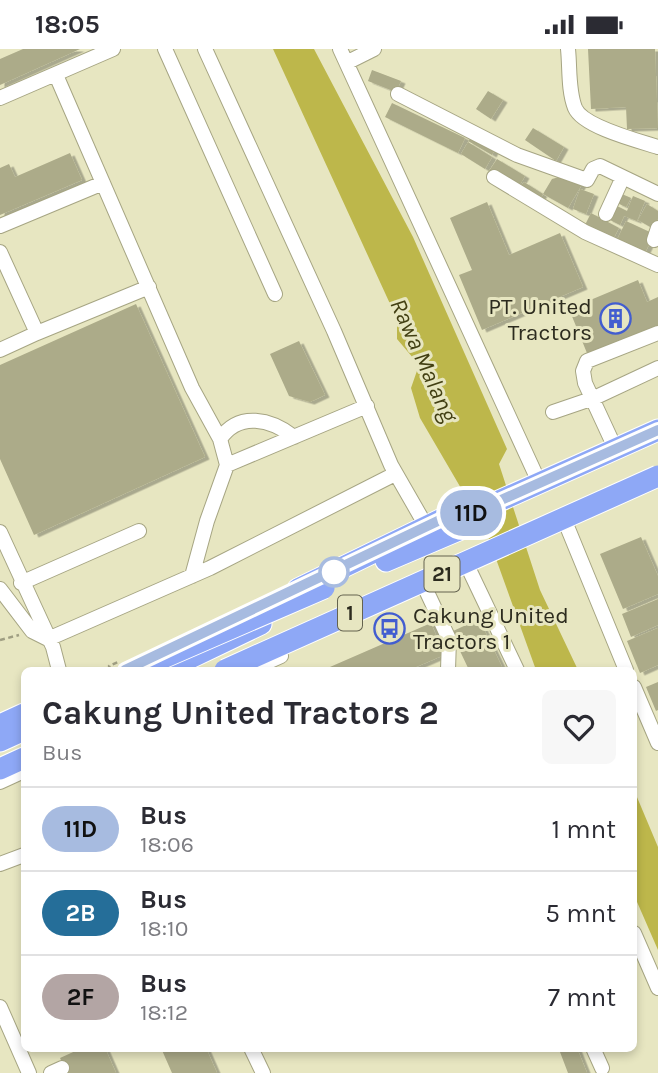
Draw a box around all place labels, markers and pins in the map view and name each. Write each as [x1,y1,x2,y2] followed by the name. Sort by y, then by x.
[488,293,592,346] place label: PT. United Tractors
[598,302,632,336] building icon: PT. United Tractors
[319,557,349,587] unlabelled marker
[413,602,569,655] place label: Cakung United Tractors 1
[373,611,407,645] bus stop icon: Cakung United Tractors 1

